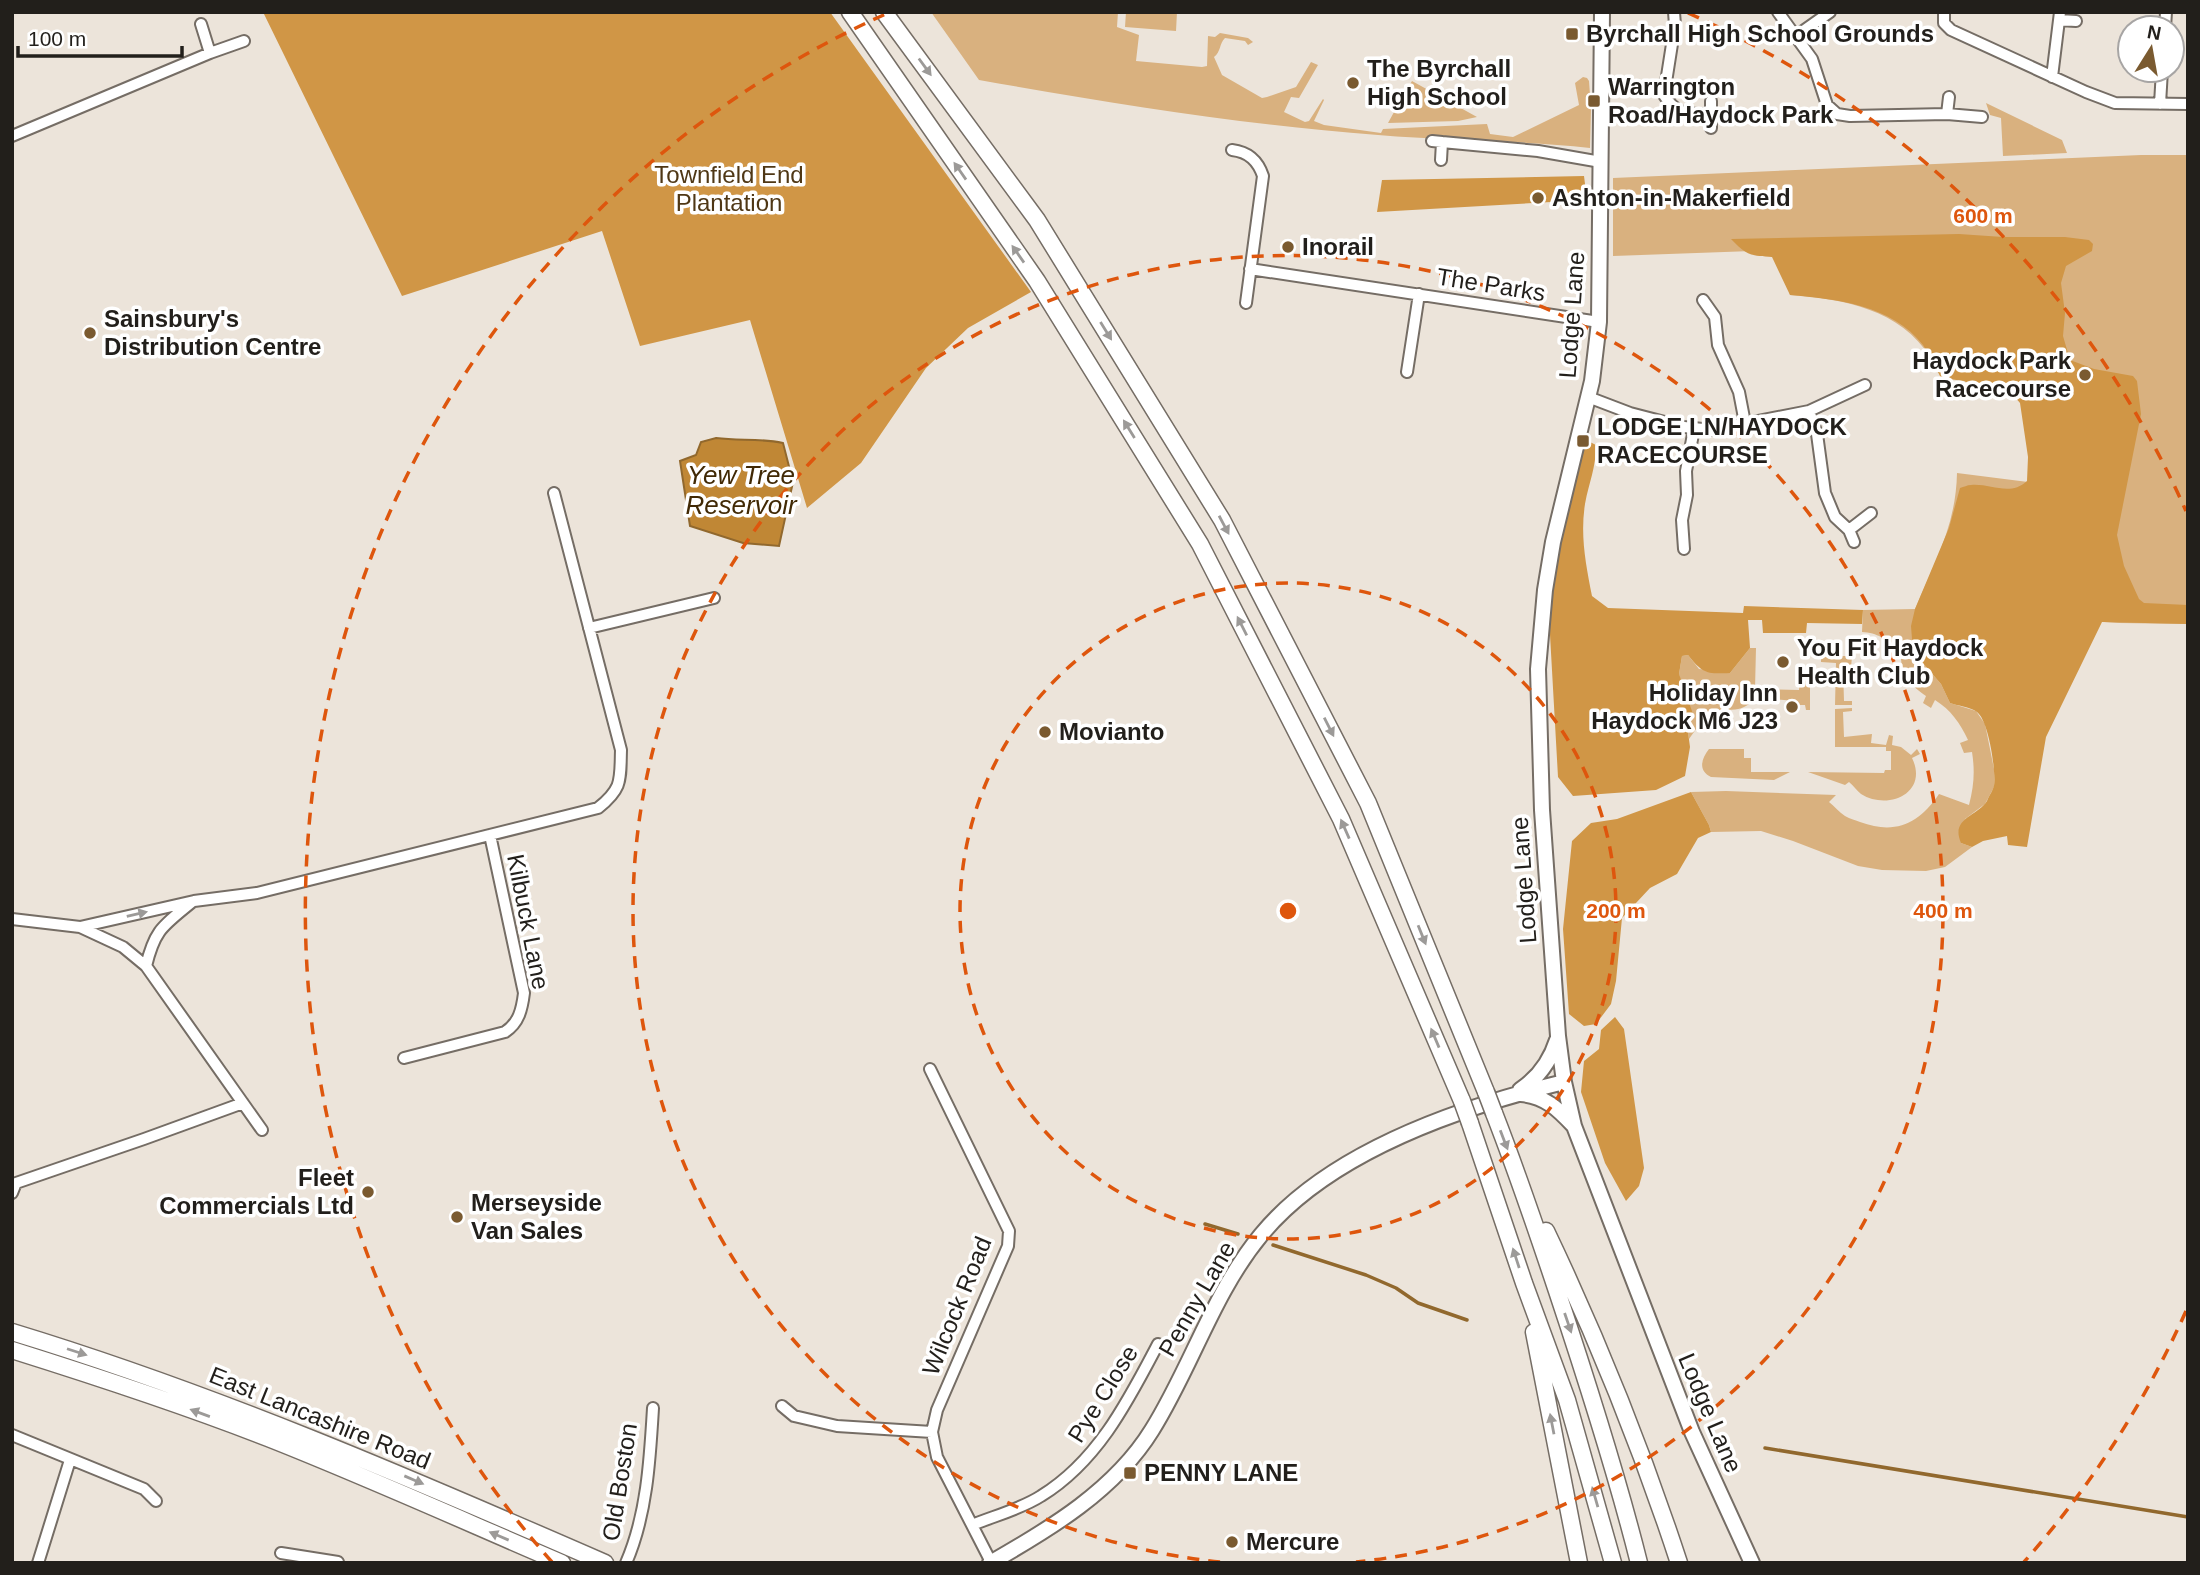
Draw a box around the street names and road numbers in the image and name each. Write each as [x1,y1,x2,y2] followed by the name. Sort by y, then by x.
[1554,251,1589,379] street label: Lodge Lane
[1435,263,1547,306] street label: The Parks
[1506,816,1541,944] street label: Lodge Lane
[502,852,555,992] street label: Kilbuck Lane
[917,1233,997,1379] street label: Wilcock Road
[1153,1237,1240,1361] street label: Penny Lane
[1062,1340,1143,1447] street label: Pye Close
[1673,1349,1748,1476] street label: Lodge Lane
[206,1361,435,1474] street label: East Lancashire Road
[597,1421,642,1543] street label: Old Boston

